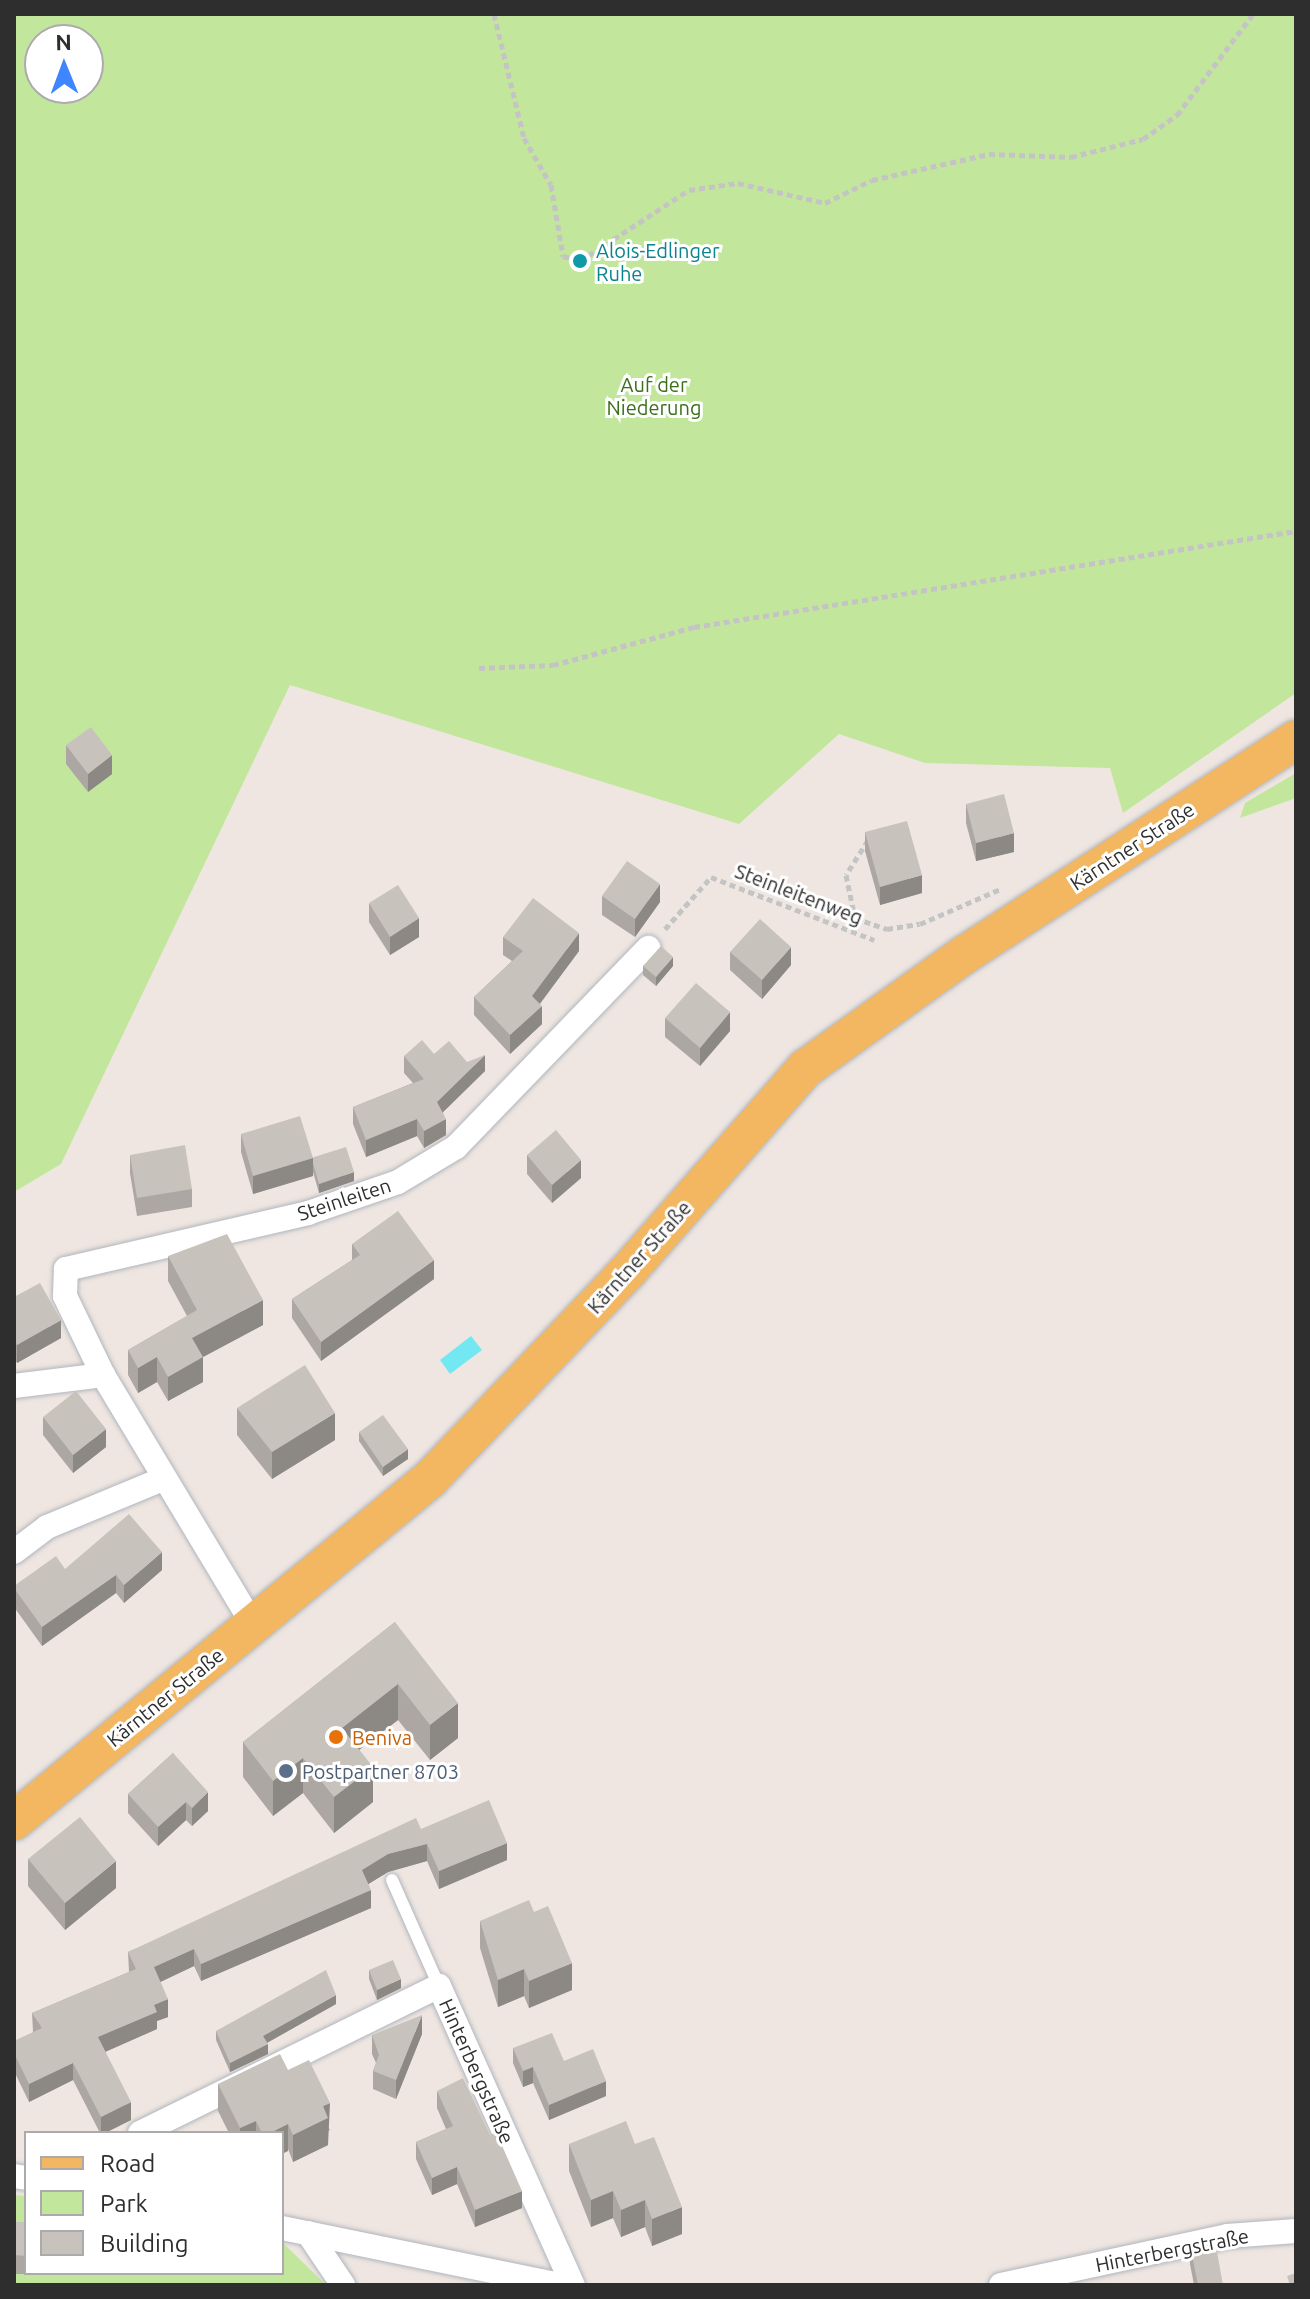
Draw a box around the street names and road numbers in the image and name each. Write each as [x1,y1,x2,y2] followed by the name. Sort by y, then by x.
[1065,797,1199,895] street label: Kärntner Straße
[732,859,866,929] street label: Steinleitenweg
[294,1173,394,1225] street label: Steinleiten
[582,1196,696,1318] street label: Kärntner Straße
[102,1643,228,1751] street label: Kärntner Straße
[434,1995,520,2147] street label: Hinterbergstraße
[1093,2223,1251,2277] street label: Hinterbergstraße

